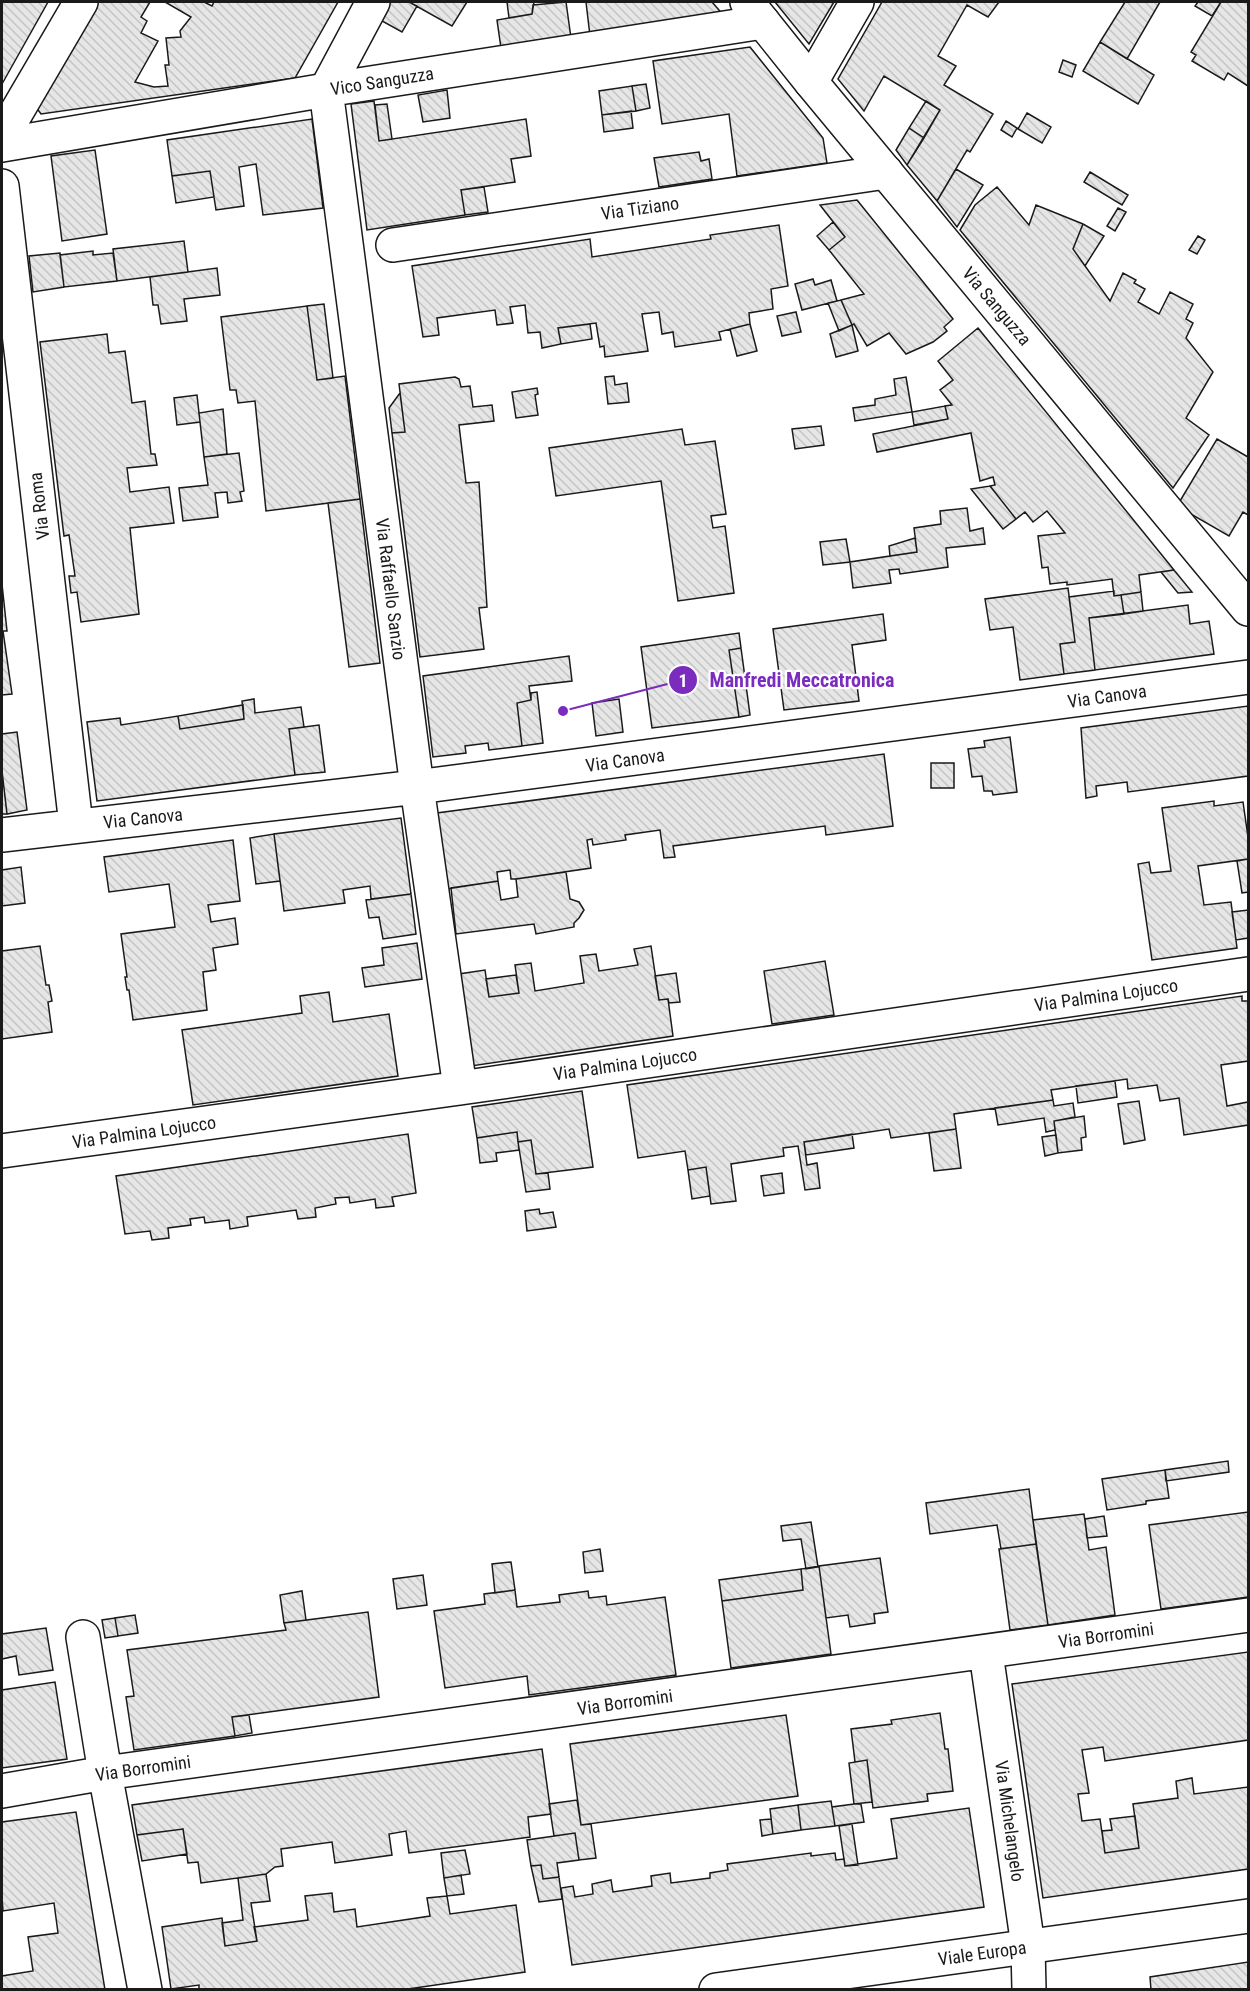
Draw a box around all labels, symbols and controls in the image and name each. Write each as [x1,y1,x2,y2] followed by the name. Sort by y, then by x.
[329,62,435,100] street label: Vico Sanguzza
[600,192,680,224] street label: Via Tiziano
[958,263,1036,349] street label: Via Sanguzza
[24,471,54,541] street label: Via Roma
[372,517,410,661] street label: Via Raffaello Sanzio
[668,661,907,699] callout: Manfredi Meccatronica
[710,668,894,692] text: Manfredi Meccatronica
[678,670,688,691] text: 1
[1066,680,1148,712] street label: Via Canova
[584,744,666,776] street label: Via Canova
[102,803,184,833] street label: Via Canova
[1033,975,1179,1015] street label: Via Palmina Lojucco
[552,1044,698,1084] street label: Via Palmina Lojucco
[71,1112,217,1152] street label: Via Palmina Lojucco
[1057,1618,1155,1652] street label: Via Borromini
[576,1685,674,1719] street label: Via Borromini
[94,1751,192,1785] street label: Via Borromini
[991,1759,1029,1883] street label: Via Michelangelo
[937,1936,1027,1970] street label: Viale Europa

